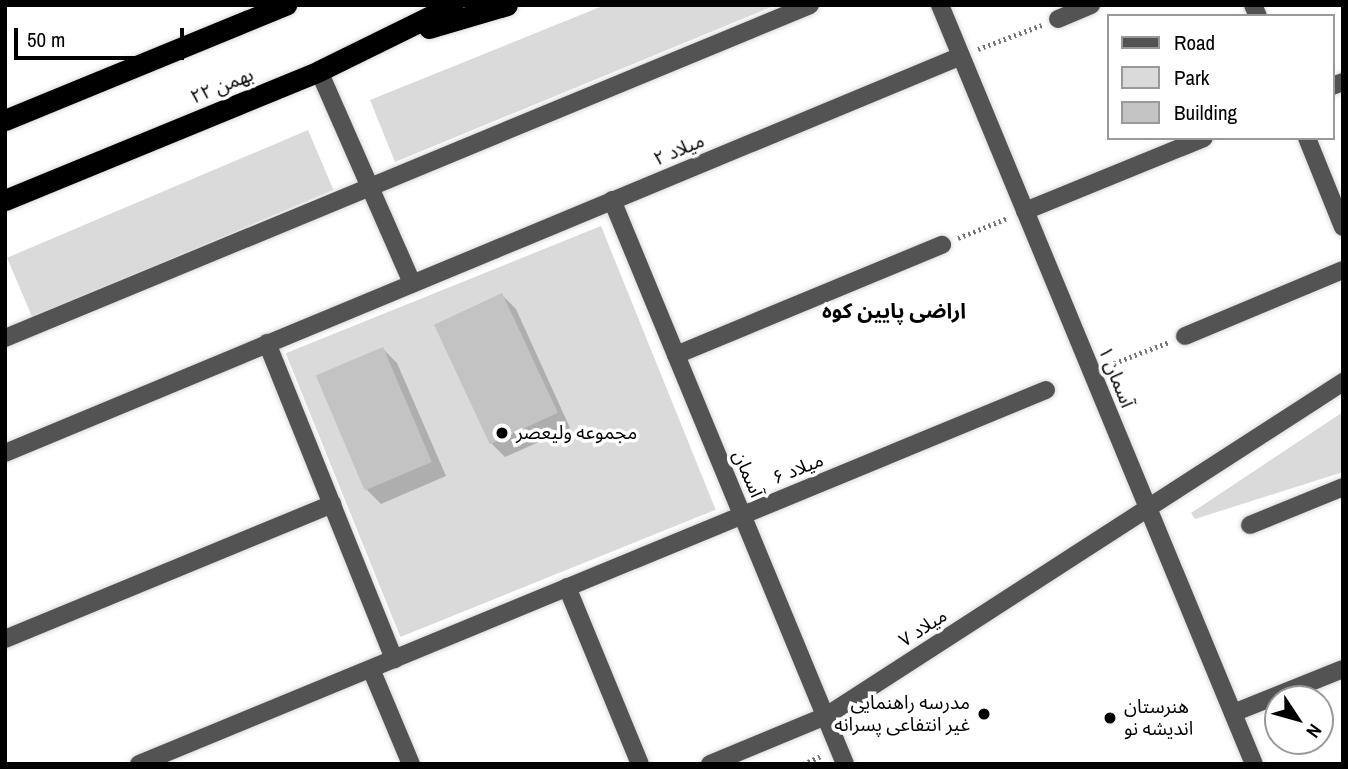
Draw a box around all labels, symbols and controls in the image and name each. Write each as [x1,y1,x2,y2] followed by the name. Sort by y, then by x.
[18,14,187,58] scale bar
[1106,14,1334,140] legend
[27,25,65,54] text: 50 m
[1174,28,1215,57] text: Road
[187,63,257,109] street label: ۲۲ بهمن
[1174,63,1209,92] text: Park
[1174,98,1237,127] text: Building
[650,129,708,171] street label: میلاد ۲
[822,298,966,324] district label: اراضی پایین کوه
[1093,343,1139,411] street label: آسمان ۱
[516,422,637,444] place label: مجموعه ولیعصر
[494,425,510,441] marker: مجموعه ولیعصر
[728,447,768,501] street label: آسمان
[769,449,827,489] street label: میلاد ۶
[895,604,951,652] street label: میلاد ۷
[1264,685,1334,755] north arrow
[834,692,970,736] place label: مدرسه راهنمایی غیر انتفاعی پسرانه
[1124,696,1193,740] place label: هنرستان اندیشه نو
[976,706,992,722] marker: مدرسه راهنمایی غیر انتفاعی پسرانه
[1102,710,1118,726] marker: هنرستان اندیشه نو
[1301,719,1328,743] text: N

